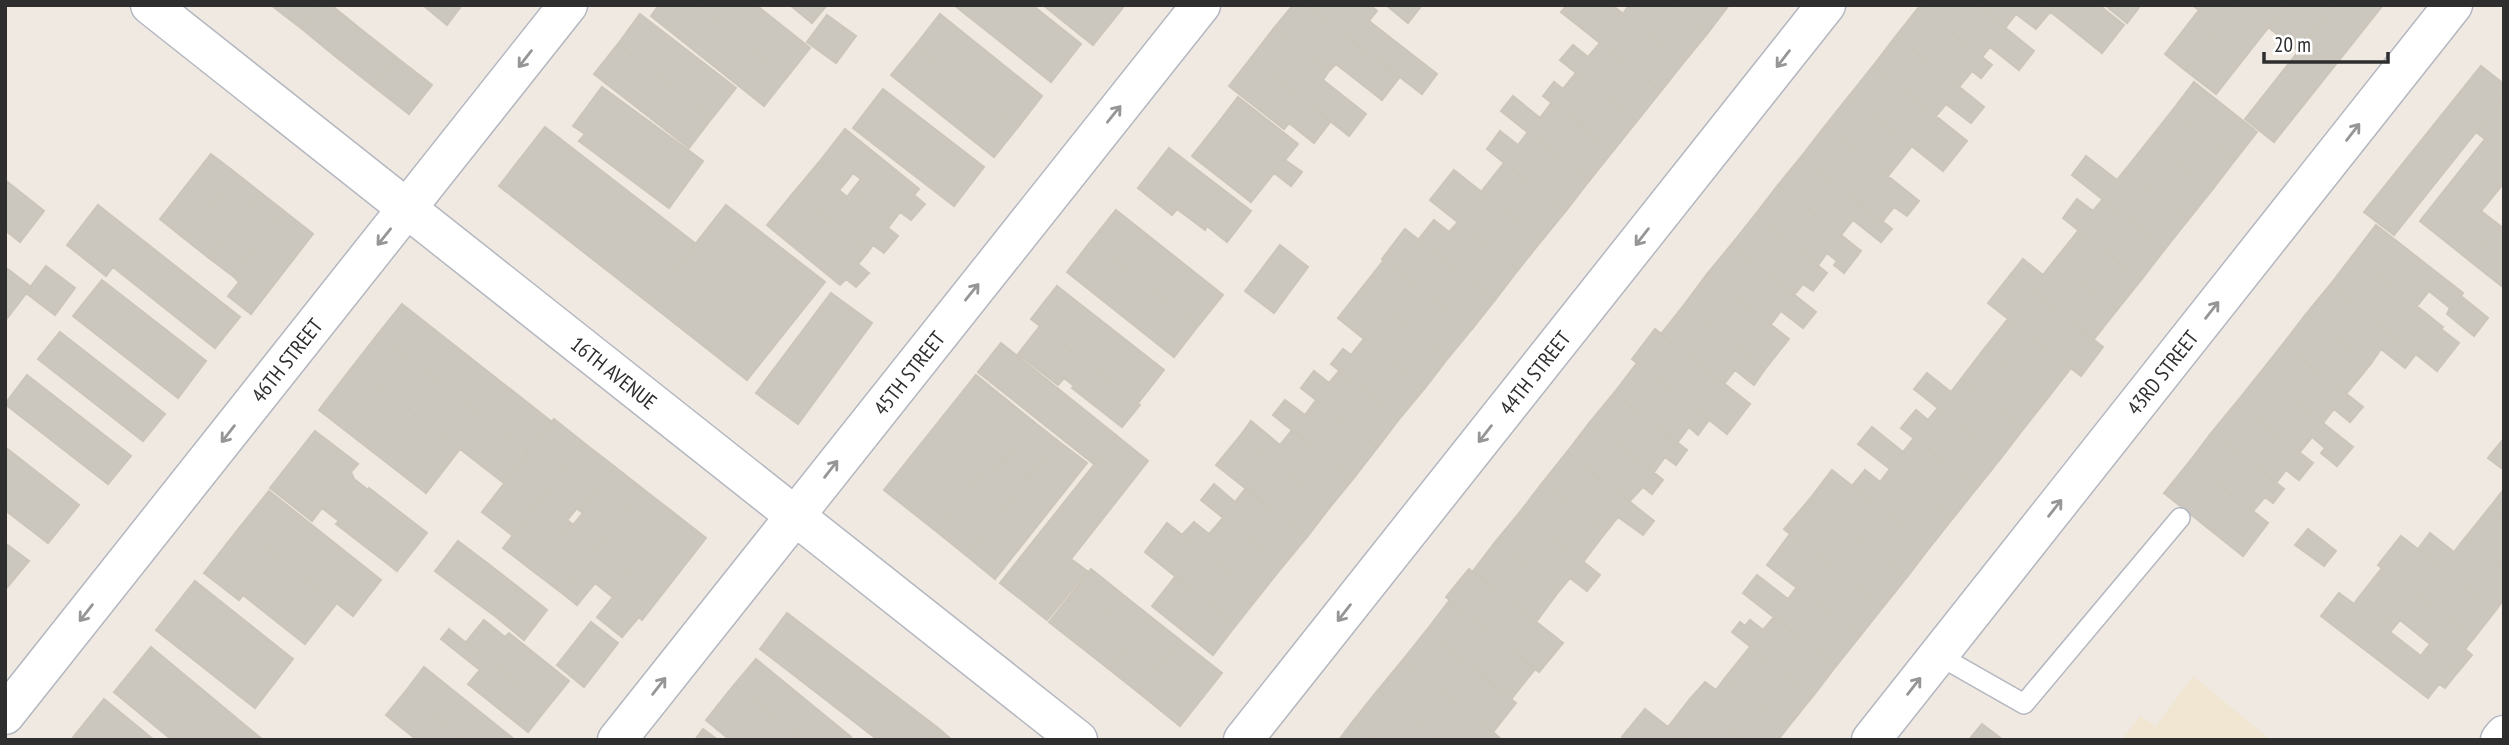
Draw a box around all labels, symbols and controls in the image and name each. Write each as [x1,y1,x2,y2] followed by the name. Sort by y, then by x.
[2264,21,2388,65] scale bar
[2274,31,2311,58] text: 20 m
[518,49,533,67] one-way arrow
[1776,49,1791,67] one-way arrow
[1107,105,1122,123] one-way arrow
[2345,124,2361,142] one-way arrow
[377,227,392,246] one-way arrow
[1634,227,1649,246] one-way arrow
[965,283,980,301] one-way arrow
[2204,302,2219,320] one-way arrow
[245,312,328,408] street label: 46TH STREET
[2120,324,2204,420] street label: 43RD STREET
[867,325,951,420] street label: 45TH STREET
[1493,325,1576,420] street label: 44TH STREET
[565,330,663,415] street label: 16TH AVENUE
[220,425,235,443] one-way arrow
[1478,425,1493,443] one-way arrow
[823,461,838,479] one-way arrow
[2048,499,2063,518] one-way arrow
[79,603,94,621] one-way arrow
[1336,603,1352,621] one-way arrow
[651,678,667,696] one-way arrow
[1906,678,1922,696] one-way arrow

